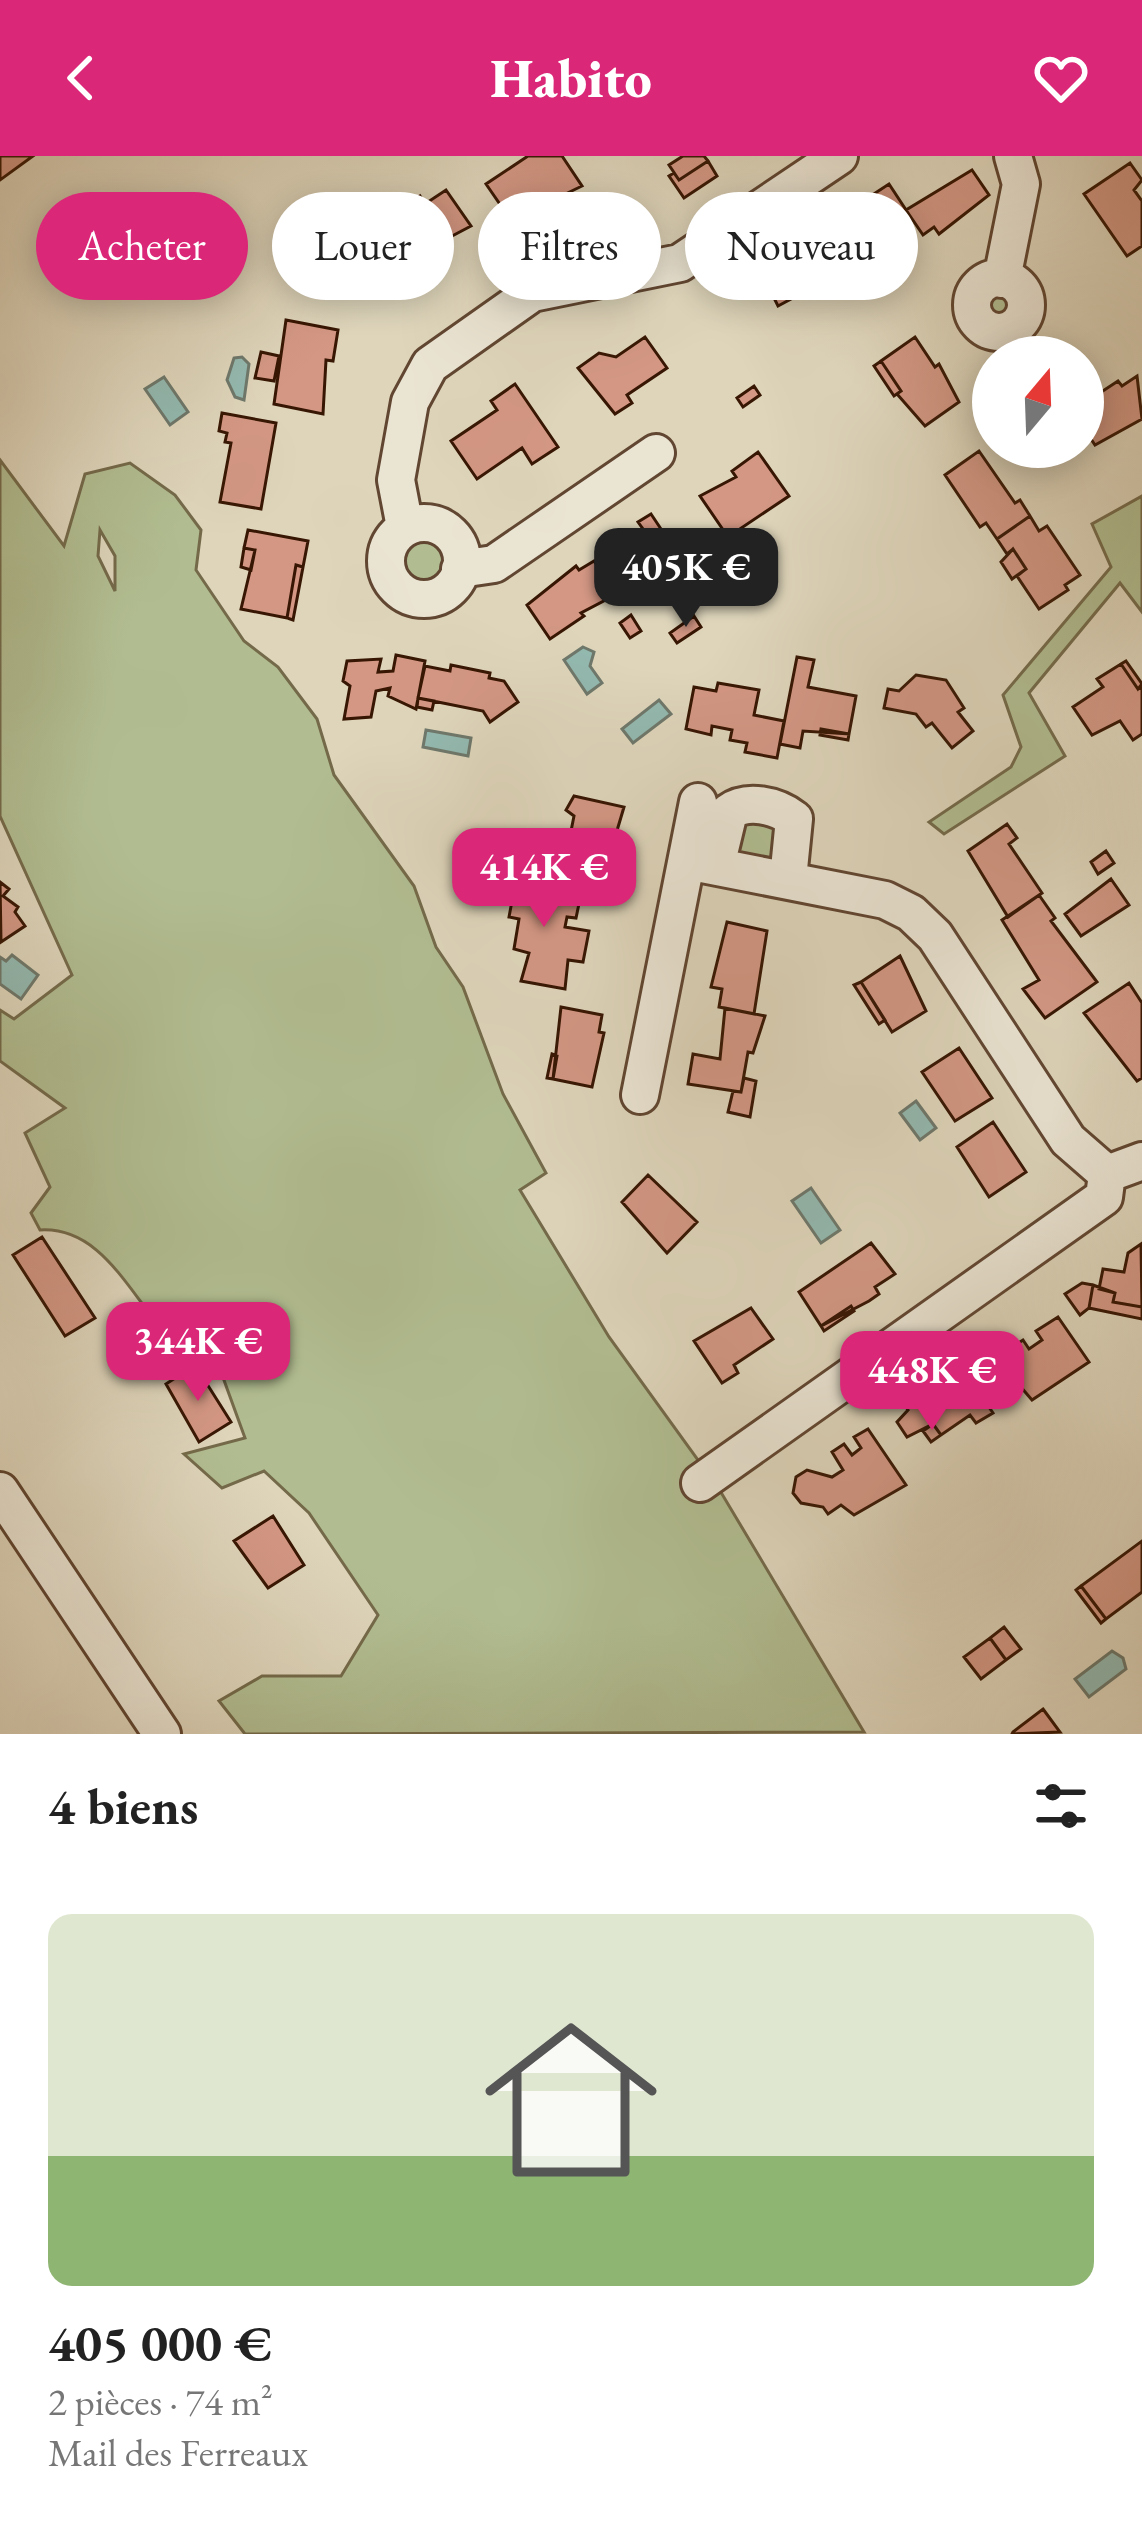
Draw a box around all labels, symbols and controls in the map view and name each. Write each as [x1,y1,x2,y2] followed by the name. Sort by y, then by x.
[490,43,652,113] text: Habito
[48,45,114,111] icon: back
[1028,45,1094,111] icon: heart
[36,192,248,300] chip: Acheter
[272,192,454,300] chip: Louer
[478,192,661,300] chip: Filtres
[685,192,918,300] chip: Nouveau
[972,336,1104,468] north arrow
[972,336,1104,468] map controls
[588,528,784,630] pin: 405K €
[621,541,751,592] text: 405K €
[446,828,642,930] pin: 414K €
[479,841,609,892] text: 414K €
[100,1302,296,1404] pin: 344K €
[133,1315,263,1366] text: 344K €
[834,1331,1030,1433] pin: 448K €
[867,1344,997,1395] text: 448K €
[48,1773,198,1839] text: 4 biens
[1028,1773,1094,1839] icon: filters
[463,1992,679,2208] icon: home
[48,2310,272,2376] text: 405 000 €
[48,2376,273,2427] text: 2 pièces · 74 m²
[48,2427,308,2478] text: Mail des Ferreaux

